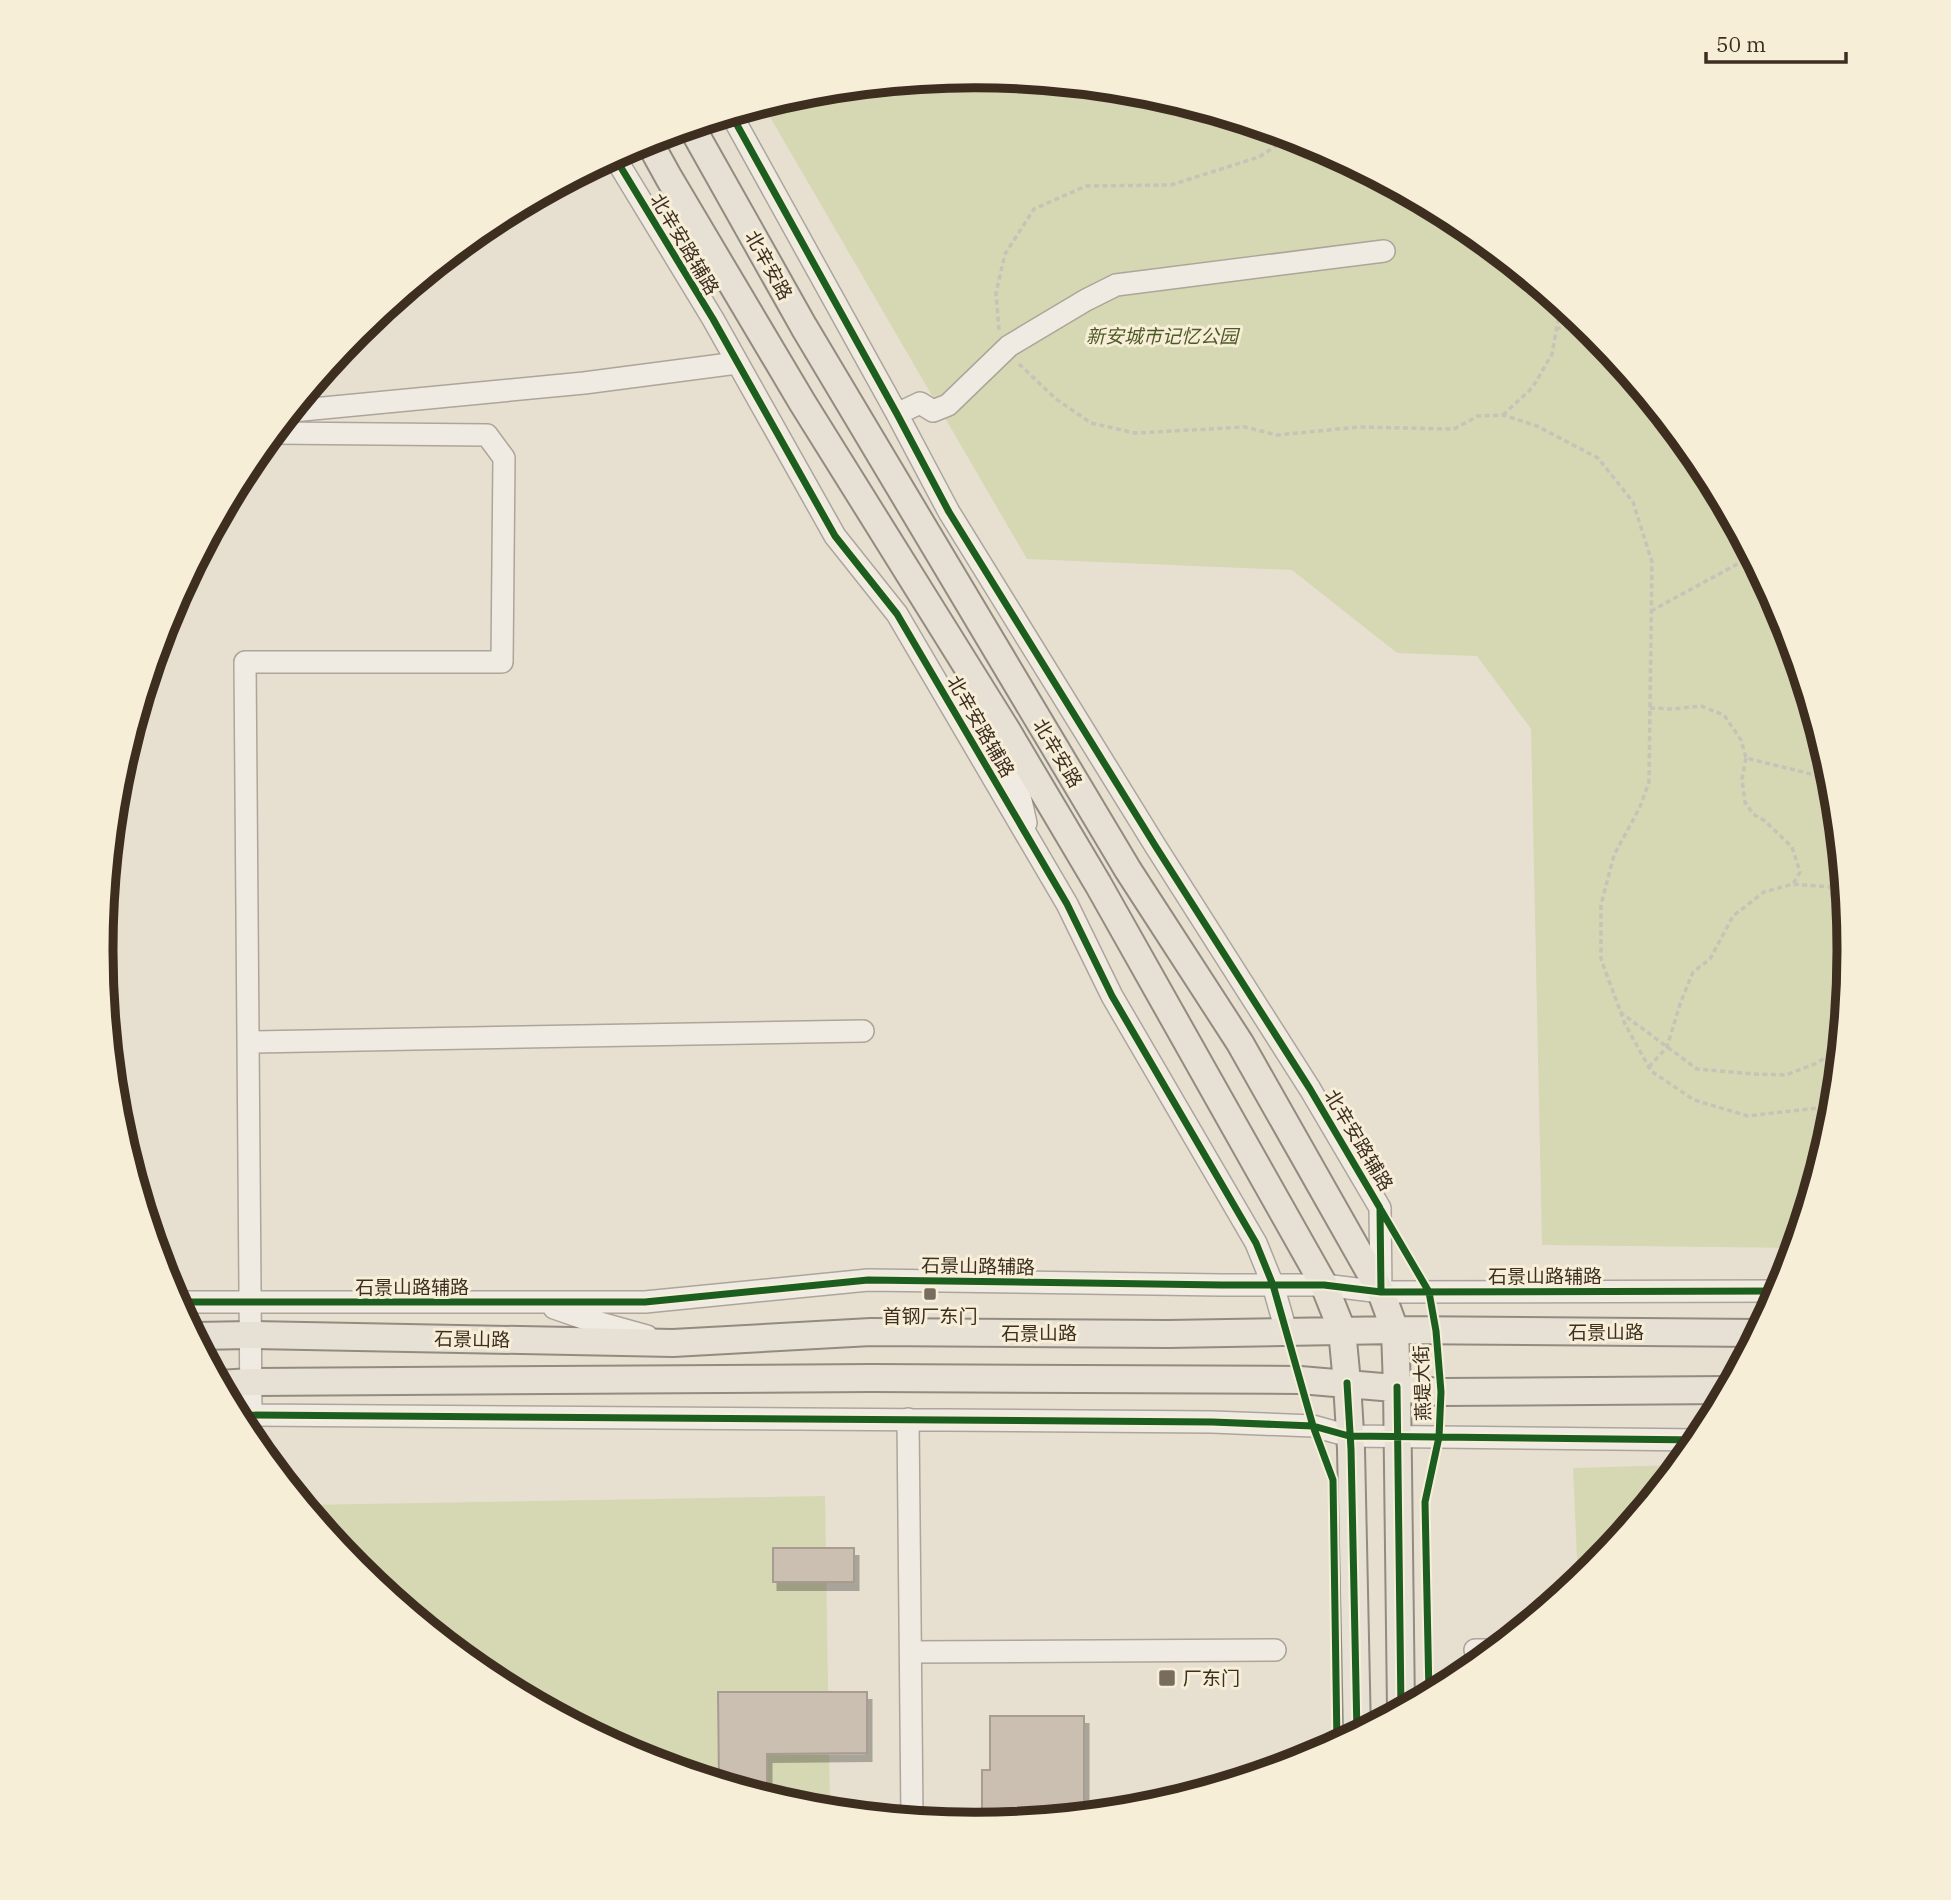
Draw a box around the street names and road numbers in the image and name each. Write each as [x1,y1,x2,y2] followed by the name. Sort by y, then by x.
[645,189,725,299] street label: 北辛安路辅路
[740,226,798,304] street label: 北辛安路
[942,671,1020,781] street label: 北辛安路辅路
[1028,714,1088,792] street label: 北辛安路
[1319,1085,1399,1195] street label: 北辛安路辅路
[921,1253,1035,1279] street label: 石景山路辅路
[1488,1264,1602,1288] street label: 石景山路辅路
[355,1275,469,1299] street label: 石景山路辅路
[1568,1320,1644,1344] street label: 石景山路
[1001,1321,1077,1345] street label: 石景山路
[434,1326,510,1352] street label: 石景山路
[1409,1345,1435,1421] street label: 燕堤大街

